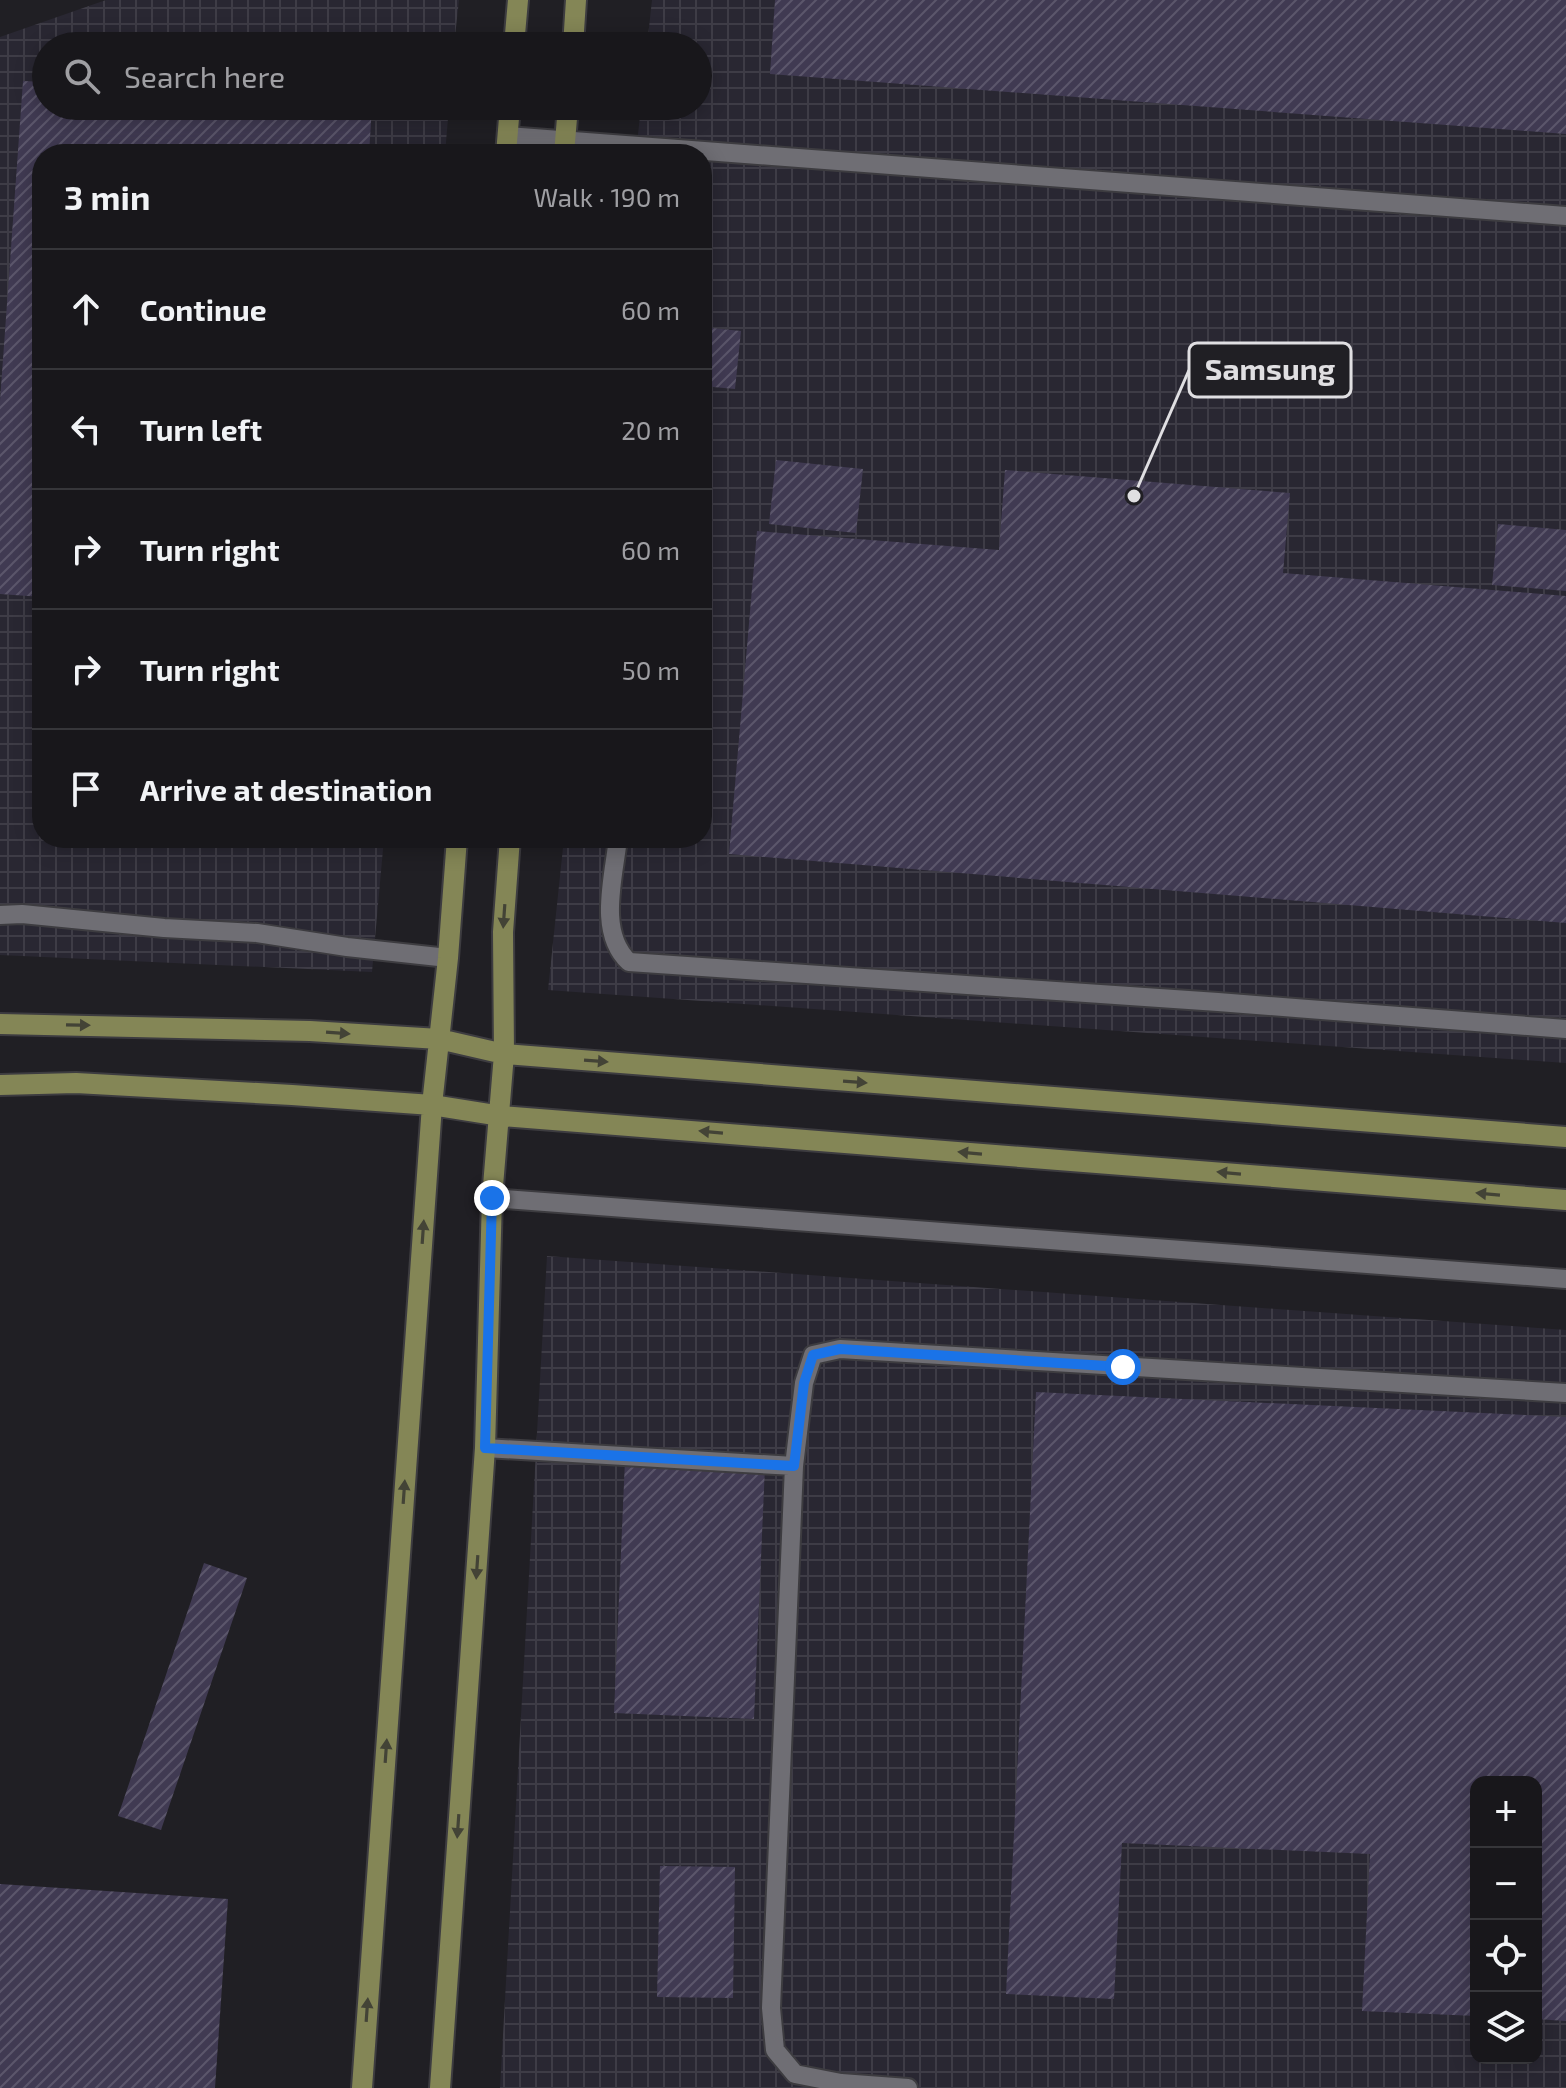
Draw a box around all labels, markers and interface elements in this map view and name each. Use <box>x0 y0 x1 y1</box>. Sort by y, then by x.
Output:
search box <box>32 32 712 120</box>
icon: search <box>60 54 104 98</box>
text: Search here <box>124 58 285 94</box>
text: 3 min <box>64 176 150 217</box>
text: Walk · 190 m <box>533 181 680 212</box>
icon: ahead <box>64 287 108 331</box>
text: Continue <box>140 291 267 327</box>
text: 60 m <box>621 294 680 325</box>
callout: Samsung <box>1189 343 1351 397</box>
text: Samsung <box>1205 350 1336 386</box>
icon: left <box>64 407 108 451</box>
text: Turn left <box>140 411 262 447</box>
text: 20 m <box>621 414 680 445</box>
icon: right <box>64 527 108 571</box>
text: Turn right <box>140 531 280 567</box>
text: 60 m <box>621 534 680 565</box>
icon: right <box>64 647 108 691</box>
text: Turn right <box>140 651 280 687</box>
text: 50 m <box>622 654 680 685</box>
icon: arrive <box>64 767 108 811</box>
text: Arrive at destination <box>140 771 432 807</box>
one-way arrow <box>497 904 510 929</box>
one-way arrow <box>66 1019 91 1032</box>
one-way arrow <box>326 1027 351 1040</box>
one-way arrow <box>584 1055 609 1068</box>
one-way arrow <box>843 1076 868 1089</box>
one-way arrow <box>698 1125 723 1138</box>
one-way arrow <box>957 1146 982 1159</box>
one-way arrow <box>1216 1166 1241 1179</box>
route end <box>474 1180 510 1216</box>
one-way arrow <box>1475 1187 1500 1200</box>
one-way arrow <box>417 1219 430 1244</box>
route start <box>1105 1349 1141 1385</box>
one-way arrow <box>398 1479 411 1504</box>
one-way arrow <box>470 1555 483 1580</box>
one-way arrow <box>380 1738 393 1763</box>
map controls <box>1470 1776 1542 2064</box>
button: + <box>1470 1776 1542 1848</box>
one-way arrow <box>451 1814 464 1839</box>
button: − <box>1470 1848 1542 1920</box>
button: locate <box>1470 1920 1542 1992</box>
button: layers <box>1470 1992 1542 2064</box>
one-way arrow <box>361 1997 374 2022</box>

